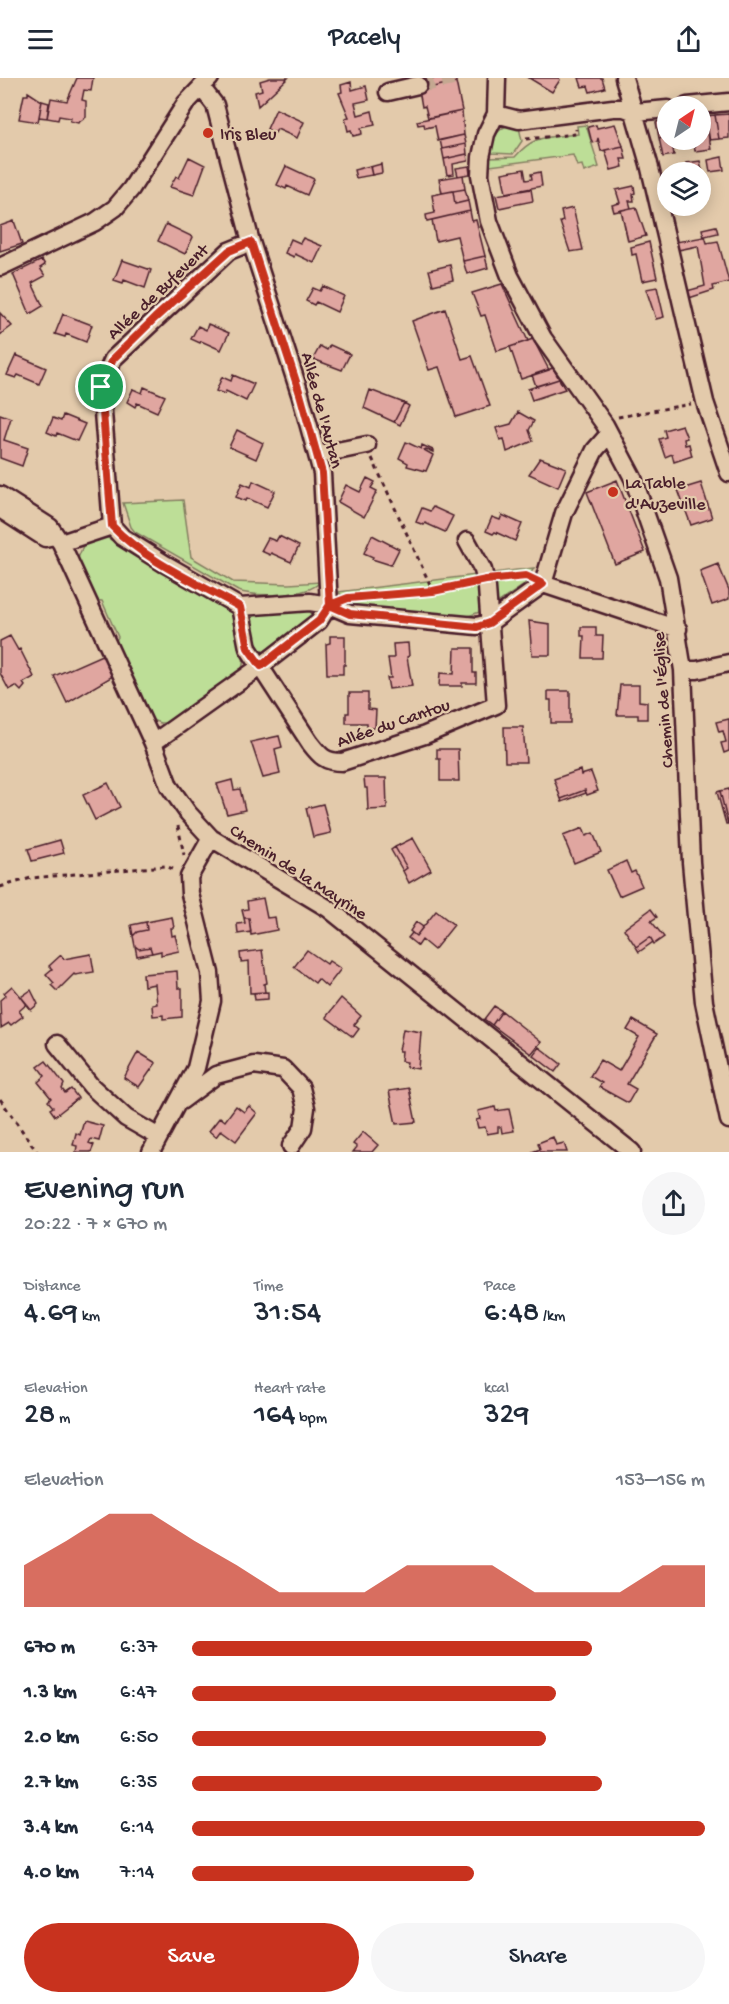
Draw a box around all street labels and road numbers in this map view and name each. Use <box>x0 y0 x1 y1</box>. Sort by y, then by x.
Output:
street label: Allée de Bufevent <box>104 239 215 345</box>
street label: Allée de l'Autan <box>295 350 346 471</box>
street label: Chemin de l'Église <box>649 631 680 768</box>
street label: Allée du Cantou <box>335 695 454 754</box>
street label: Chemin de la Mayrine <box>225 821 371 926</box>

